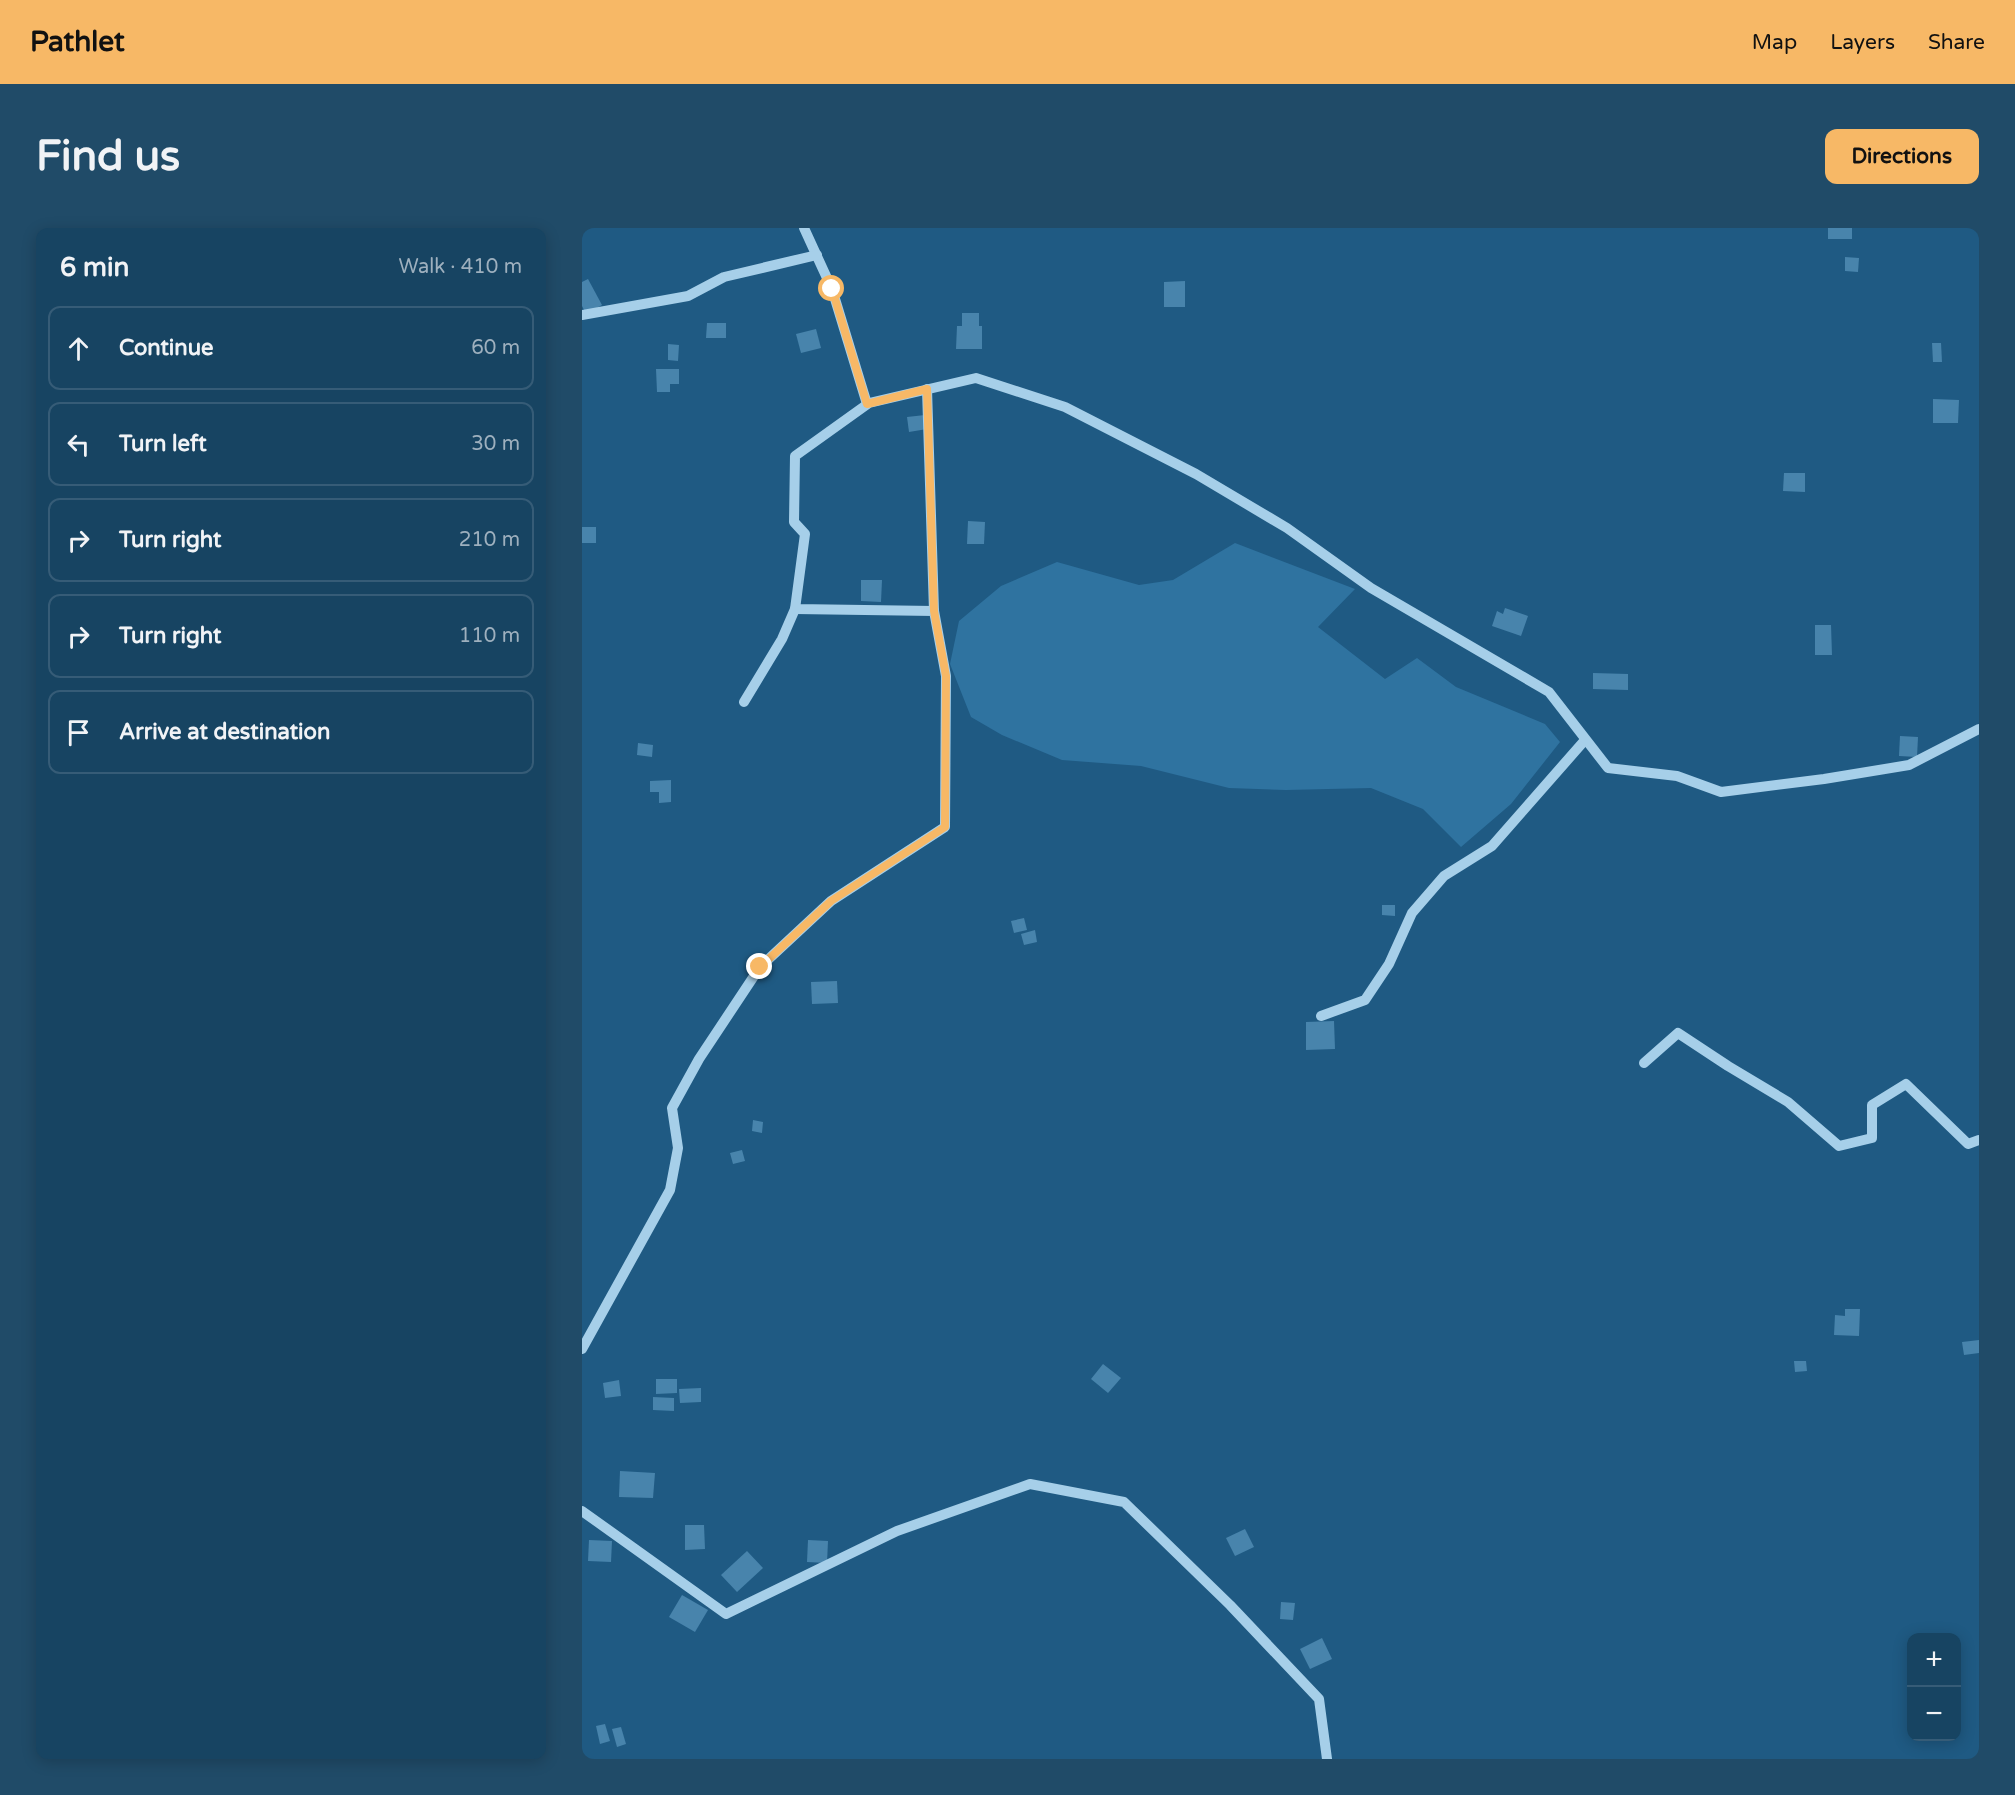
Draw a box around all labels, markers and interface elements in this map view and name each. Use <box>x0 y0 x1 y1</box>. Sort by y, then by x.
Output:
text: Pathlet <box>30 25 125 59</box>
text: Map <box>1752 30 1797 55</box>
text: Layers <box>1830 30 1895 55</box>
text: Share <box>1928 30 1985 55</box>
button: Directions <box>1825 129 1979 184</box>
text: Find us <box>36 131 180 182</box>
text: 6 min <box>60 252 129 283</box>
text: Walk · 410 m <box>399 255 522 279</box>
route start <box>818 275 844 301</box>
icon: ahead <box>62 332 95 365</box>
text: Continue <box>119 335 214 361</box>
text: 60 m <box>471 336 520 360</box>
icon: left <box>62 428 95 461</box>
text: Turn left <box>119 431 207 457</box>
text: 30 m <box>471 432 520 456</box>
icon: right <box>62 524 95 557</box>
text: Turn right <box>119 527 221 553</box>
text: 210 m <box>459 528 520 552</box>
icon: right <box>62 620 95 653</box>
text: Turn right <box>119 623 221 649</box>
text: 110 m <box>459 624 520 648</box>
icon: arrive <box>62 716 95 749</box>
text: Arrive at destination <box>119 719 330 745</box>
route end <box>746 953 772 979</box>
map controls <box>1907 1633 1961 1741</box>
button: + <box>1907 1633 1961 1687</box>
button: − <box>1907 1687 1961 1741</box>

